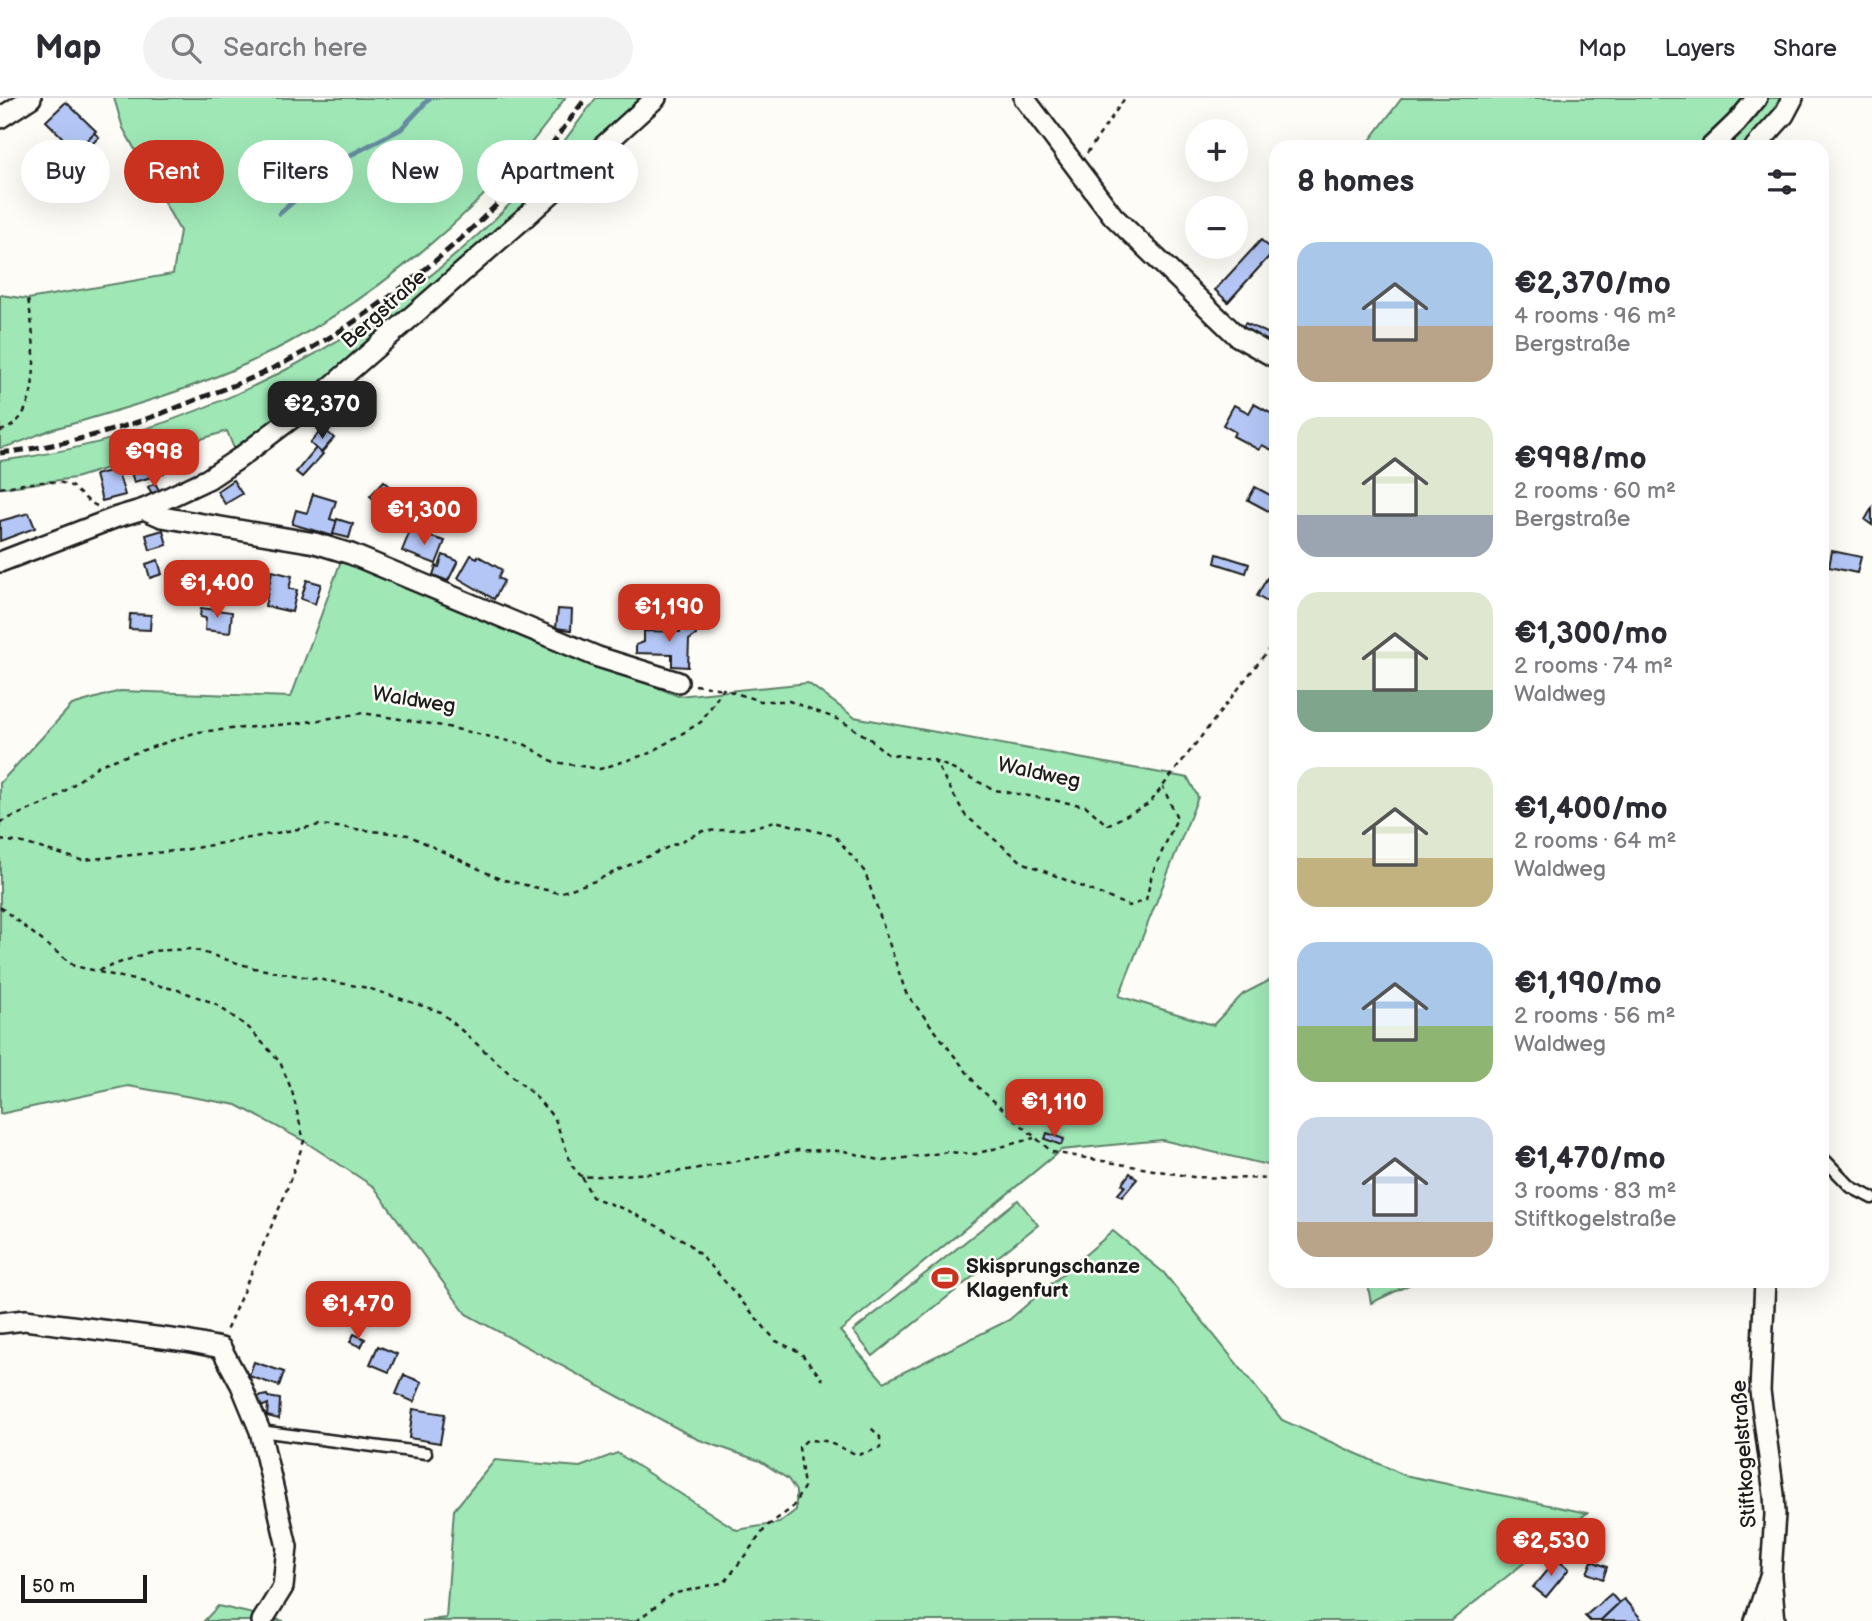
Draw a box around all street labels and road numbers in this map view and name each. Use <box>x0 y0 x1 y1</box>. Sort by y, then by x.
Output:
street label: Bergstraße <box>336 264 432 354</box>
street label: Waldweg <box>371 681 457 719</box>
street label: Waldweg <box>995 752 1083 794</box>
street label: Stiftkogelstraße <box>1726 1379 1762 1529</box>

